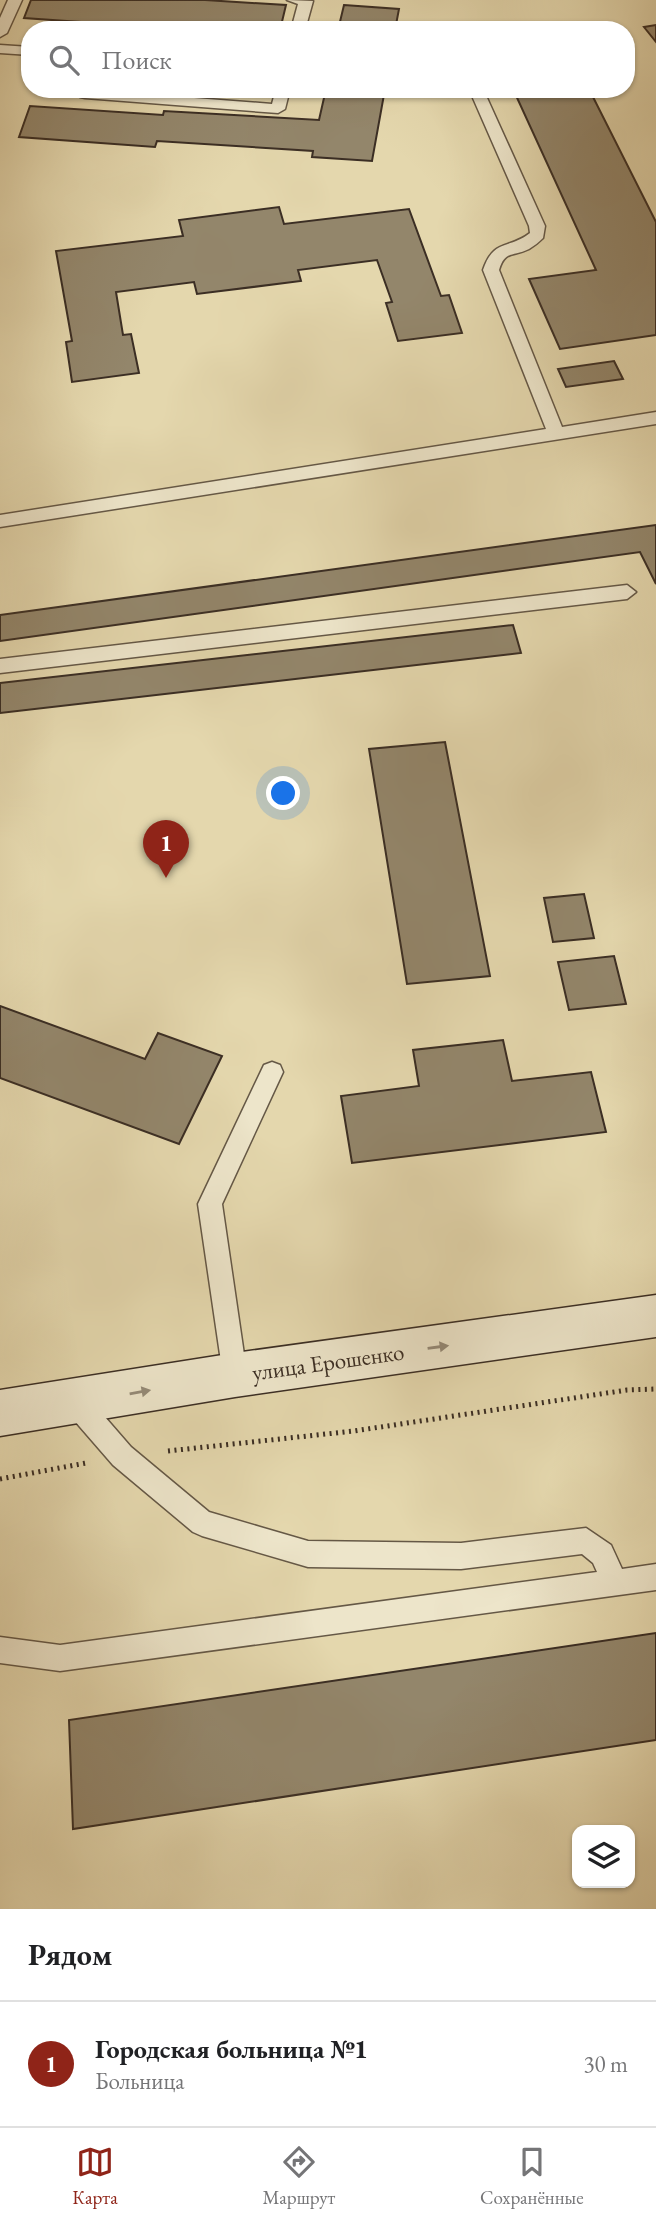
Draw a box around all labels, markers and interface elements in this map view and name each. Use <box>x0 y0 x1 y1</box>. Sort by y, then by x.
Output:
search box <box>21 21 635 98</box>
icon: search <box>45 41 83 79</box>
text: Поиск <box>101 43 172 77</box>
your location <box>266 776 300 810</box>
pin: 1 <box>143 820 189 878</box>
street label: улица Ерошенко <box>250 1336 406 1388</box>
one-way arrow <box>427 1341 449 1352</box>
one-way arrow <box>129 1386 151 1397</box>
map controls <box>572 1825 635 1888</box>
button: layers <box>572 1825 635 1888</box>
text: Рядом <box>28 1935 112 1974</box>
text: Городская больница №1 <box>95 2032 368 2066</box>
text: 1 <box>45 2049 57 2079</box>
text: 30 m <box>583 2049 628 2079</box>
text: Больница <box>95 2066 184 2096</box>
tab: Карта <box>72 2143 118 2210</box>
tab: Маршрут <box>262 2143 335 2210</box>
tab: Сохранённые <box>480 2143 584 2210</box>

